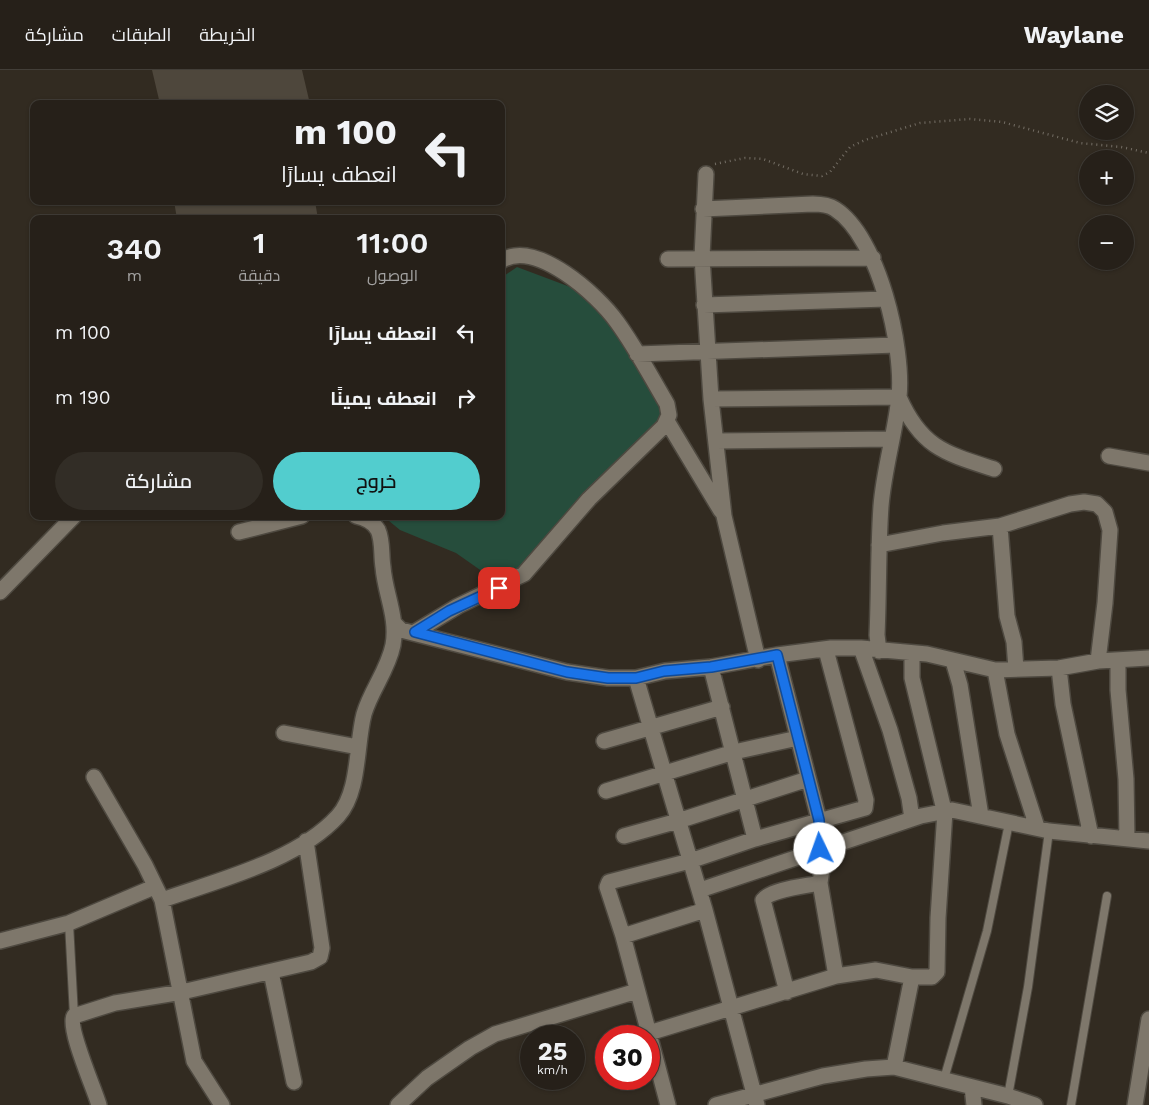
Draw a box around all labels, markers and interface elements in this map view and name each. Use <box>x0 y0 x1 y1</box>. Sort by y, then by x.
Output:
text: Waylane <box>1024 21 1124 49</box>
text: مشاركة <box>25 24 84 45</box>
text: الطبقات <box>112 24 171 45</box>
text: الخريطة <box>199 24 256 45</box>
map controls <box>1079 85 1134 270</box>
button: layers <box>1079 85 1134 140</box>
text: 100 m <box>294 111 397 153</box>
icon: left <box>415 120 480 185</box>
button: + <box>1079 150 1134 205</box>
text: انعطف يسارًا <box>281 162 397 187</box>
button: − <box>1079 215 1134 270</box>
text: 1 <box>253 225 266 260</box>
text: 11:00 <box>357 225 429 260</box>
text: 340 <box>106 231 162 266</box>
text: m <box>127 266 142 285</box>
text: دقيقة <box>239 266 280 285</box>
text: الوصول <box>367 266 418 285</box>
icon: left <box>452 319 480 347</box>
text: 100 m <box>55 321 111 344</box>
text: انعطف يسارًا <box>328 322 437 345</box>
icon: right <box>452 384 480 412</box>
text: 190 m <box>55 386 111 409</box>
text: انعطف يمينًا <box>330 387 437 410</box>
button: مشاركة <box>55 452 263 510</box>
button: خروج <box>273 452 480 510</box>
pin <box>478 567 520 609</box>
icon: arrive <box>485 574 513 602</box>
position arrow <box>793 822 845 874</box>
speed limit sign: 30 <box>595 1025 660 1090</box>
text: 25 <box>538 1037 567 1066</box>
text: km/h <box>537 1063 568 1077</box>

